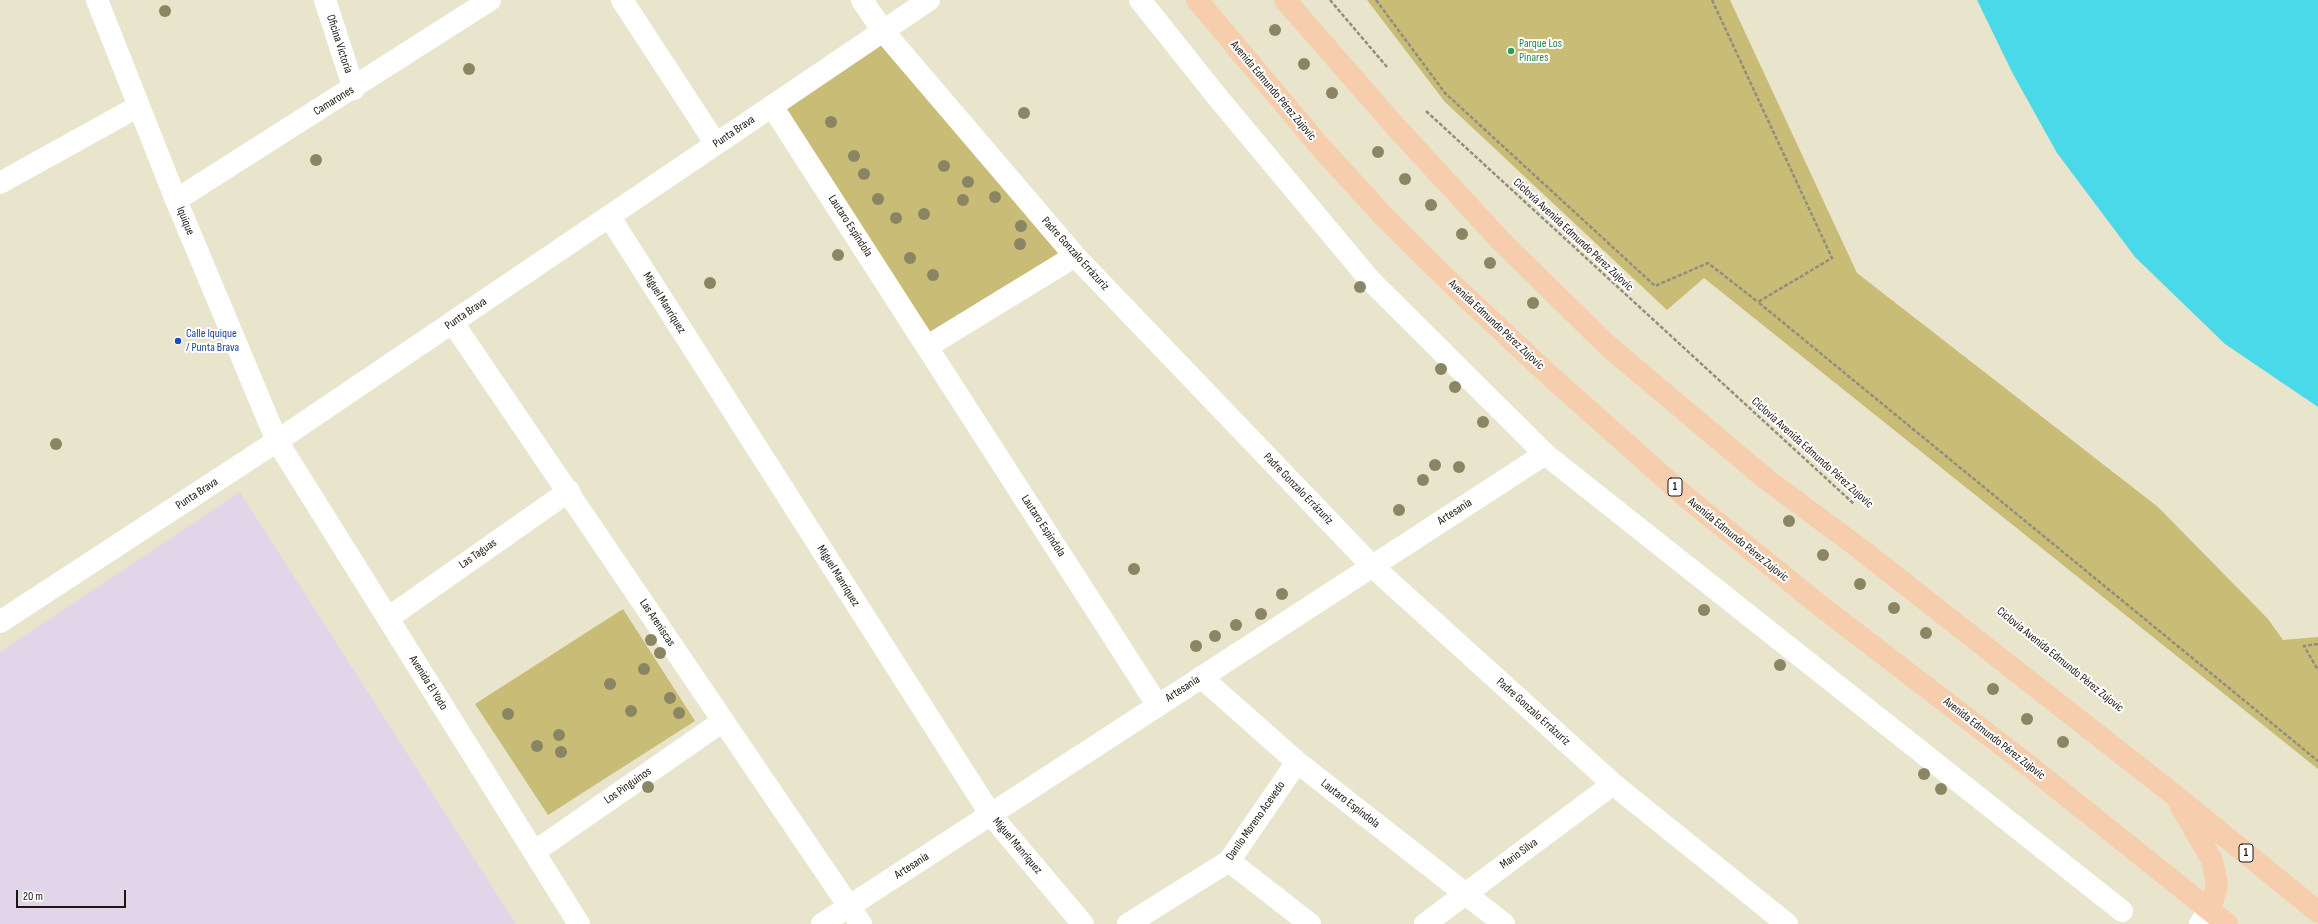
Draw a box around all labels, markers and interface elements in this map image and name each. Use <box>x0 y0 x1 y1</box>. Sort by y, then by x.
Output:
street label: Oficina Victoria <box>323 13 355 75</box>
place label: Parque Los Pinares <box>1519 37 1562 65</box>
street label: Avenida Edmundo Pérez Zujovic <box>1227 38 1319 144</box>
marker: Parque Los Pinares <box>1506 46 1516 56</box>
street label: Camarones <box>311 83 357 119</box>
street label: Punta Brava <box>710 113 758 151</box>
street label: Ciclovía Avenida Edmundo Pérez Zujovic <box>1510 176 1636 294</box>
street label: Lautaro Espíndola <box>825 192 875 260</box>
street label: Iquique <box>173 205 197 237</box>
street label: Padre Gonzalo Errázuriz <box>1038 214 1112 294</box>
street label: Miguel Manríquez <box>639 270 689 336</box>
street label: Avenida Edmundo Pérez Zujovic <box>1445 277 1547 373</box>
street label: Punta Brava <box>442 295 490 333</box>
place label: Calle Iquique / Punta Brava <box>186 327 239 355</box>
marker: Calle Iquique / Punta Brava <box>173 336 183 346</box>
street label: Ciclovía Avenida Edmundo Pérez Zujovic <box>1748 394 1876 512</box>
street label: Padre Gonzalo Errázuriz <box>1260 450 1336 528</box>
street label: Punta Brava <box>173 475 221 513</box>
road number: 1 <box>1668 478 1682 496</box>
street label: Lautaro Espíndola <box>1018 492 1068 560</box>
street label: Avenida Edmundo Pérez Zujovic <box>1685 495 1791 585</box>
street label: Artesanía <box>1435 496 1475 528</box>
street label: Las Taguas <box>456 536 500 572</box>
street label: Miguel Manríquez <box>813 543 863 609</box>
street label: Las Areniscas <box>636 597 678 649</box>
street label: Ciclovía Avenida Edmundo Pérez Zujovic <box>1994 604 2126 716</box>
street label: Avenida El Yodo <box>406 653 450 713</box>
street label: Artesanía <box>1163 673 1203 705</box>
street label: Padre Gonzalo Errázuriz <box>1493 675 1573 749</box>
street label: Avenida Edmundo Pérez Zujovic <box>1940 695 2048 783</box>
street label: Los Pinguinos <box>602 765 654 807</box>
street label: Lautaro Espíndola <box>1318 777 1382 831</box>
street label: Danilo Moreno Acevedo <box>1223 779 1289 863</box>
street label: Miguel Manríquez <box>989 815 1045 877</box>
street label: Mario Silva <box>1497 836 1541 872</box>
road number: 1 <box>2239 844 2253 862</box>
street label: Artesanía <box>892 850 932 882</box>
scale bar <box>18 882 128 908</box>
text: 20 m <box>23 889 43 904</box>

